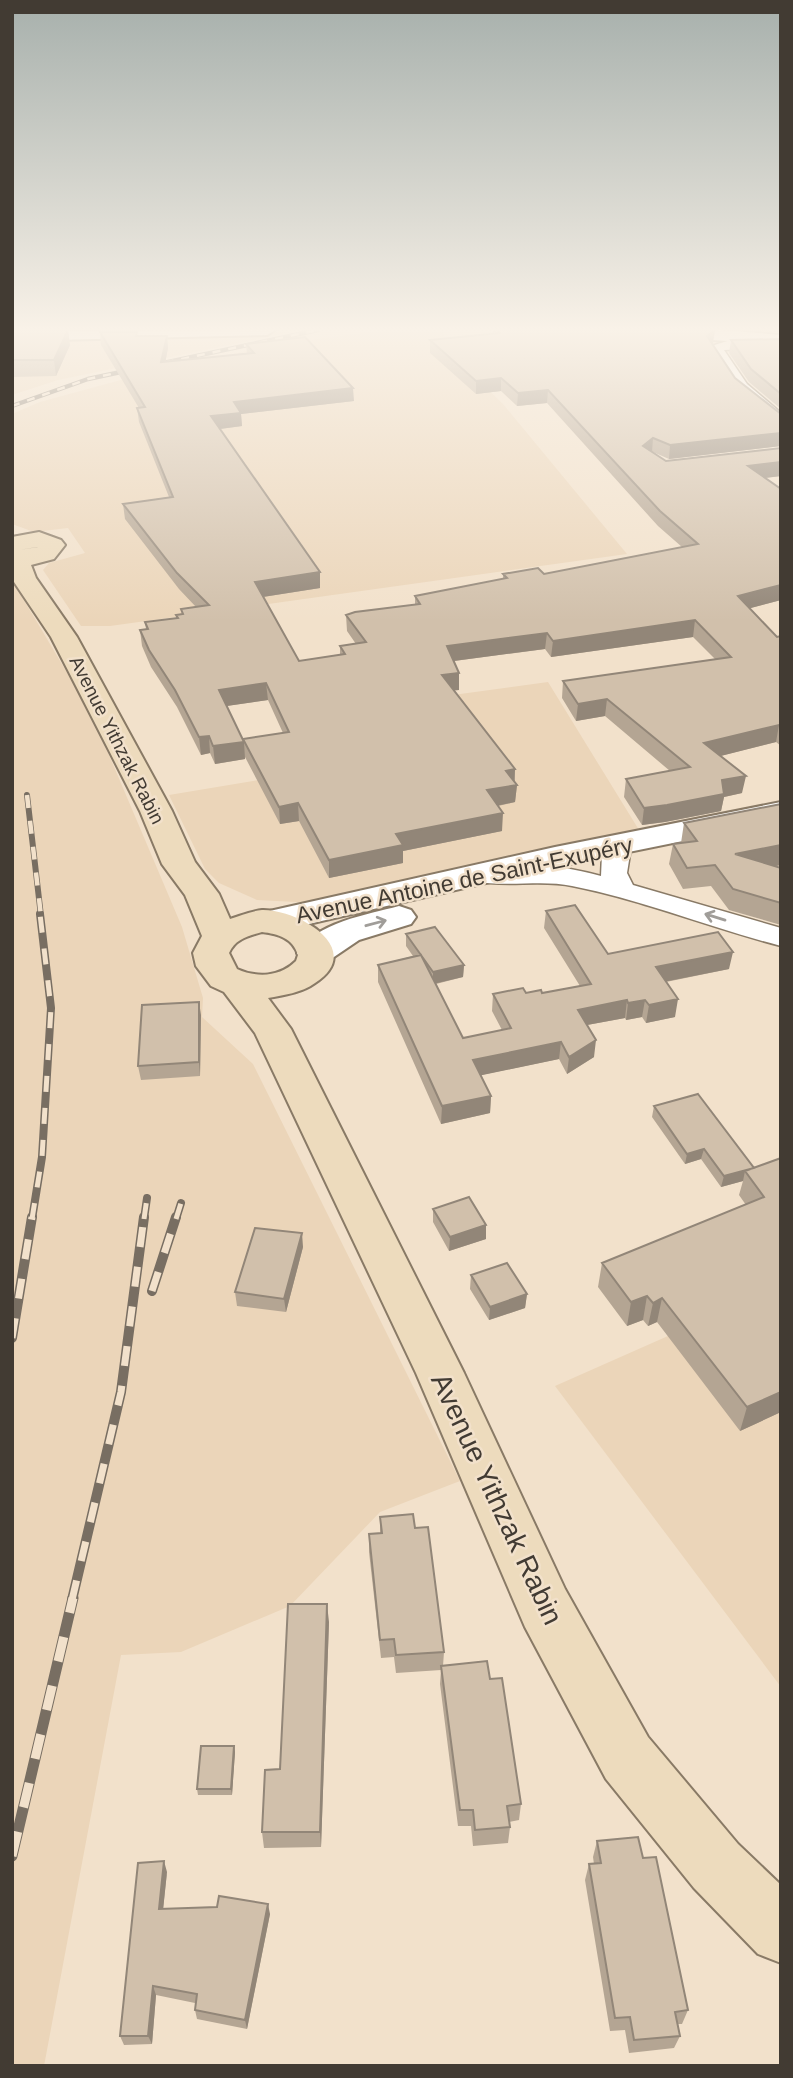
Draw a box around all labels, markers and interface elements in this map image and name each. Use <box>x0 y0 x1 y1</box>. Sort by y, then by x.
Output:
street label: Avenue Yithzak Rabin <box>66 653 168 827</box>
street label: Avenue Antoine de Saint-Exupéry <box>293 831 635 928</box>
one-way arrow <box>705 910 727 923</box>
one-way arrow <box>364 916 387 929</box>
street label: Avenue Yithzak Rabin <box>425 1369 569 1629</box>

